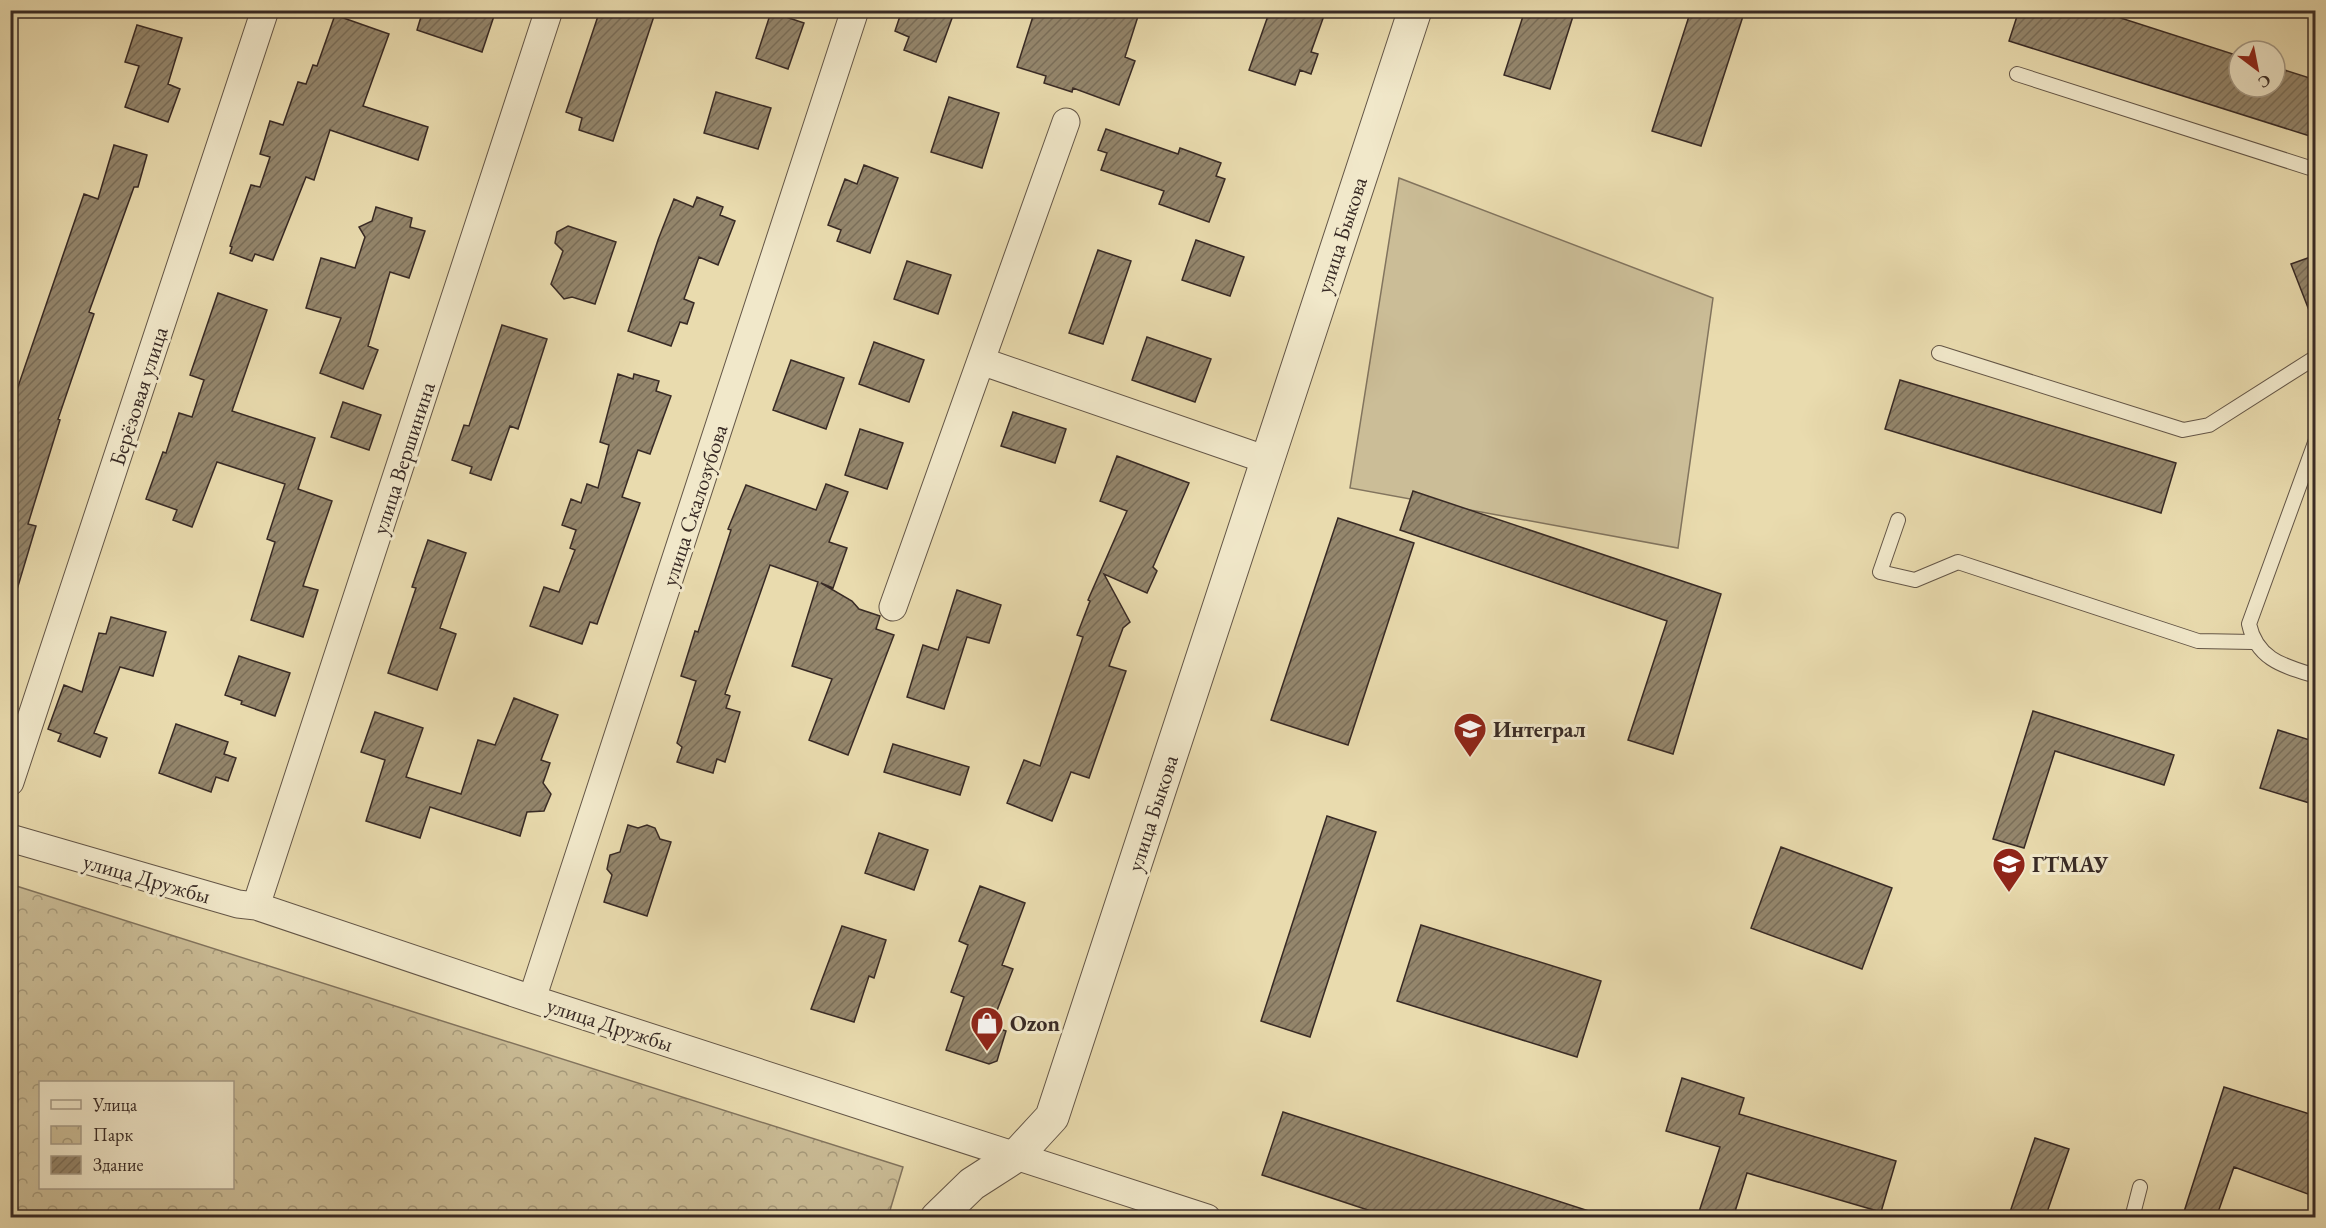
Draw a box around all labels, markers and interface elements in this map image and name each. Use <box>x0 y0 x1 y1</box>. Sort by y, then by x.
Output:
north arrow <box>2227 39 2287 99</box>
text: С <box>2254 69 2275 93</box>
street label: улица Быкова <box>1309 173 1374 297</box>
street label: Берёзовая улица <box>102 323 175 469</box>
street label: улица Вершинина <box>365 378 442 538</box>
street label: улица Скалозубова <box>655 420 734 590</box>
school or university icon: Интеграл <box>1452 711 1488 758</box>
place label: Интеграл <box>1493 715 1586 744</box>
street label: улица Быкова <box>1120 751 1185 875</box>
street label: улица Дружбы <box>80 846 214 910</box>
school or university icon: ГТМАУ <box>1991 846 2027 893</box>
place label: ГТМАУ <box>2032 850 2109 879</box>
street label: улица Дружбы <box>543 990 677 1059</box>
shop icon: Ozon <box>969 1005 1005 1052</box>
place label: Ozon <box>1010 1009 1060 1038</box>
legend <box>39 1081 234 1189</box>
text: Улица <box>92 1093 138 1116</box>
text: Парк <box>93 1123 133 1146</box>
text: Здание <box>93 1153 143 1176</box>

